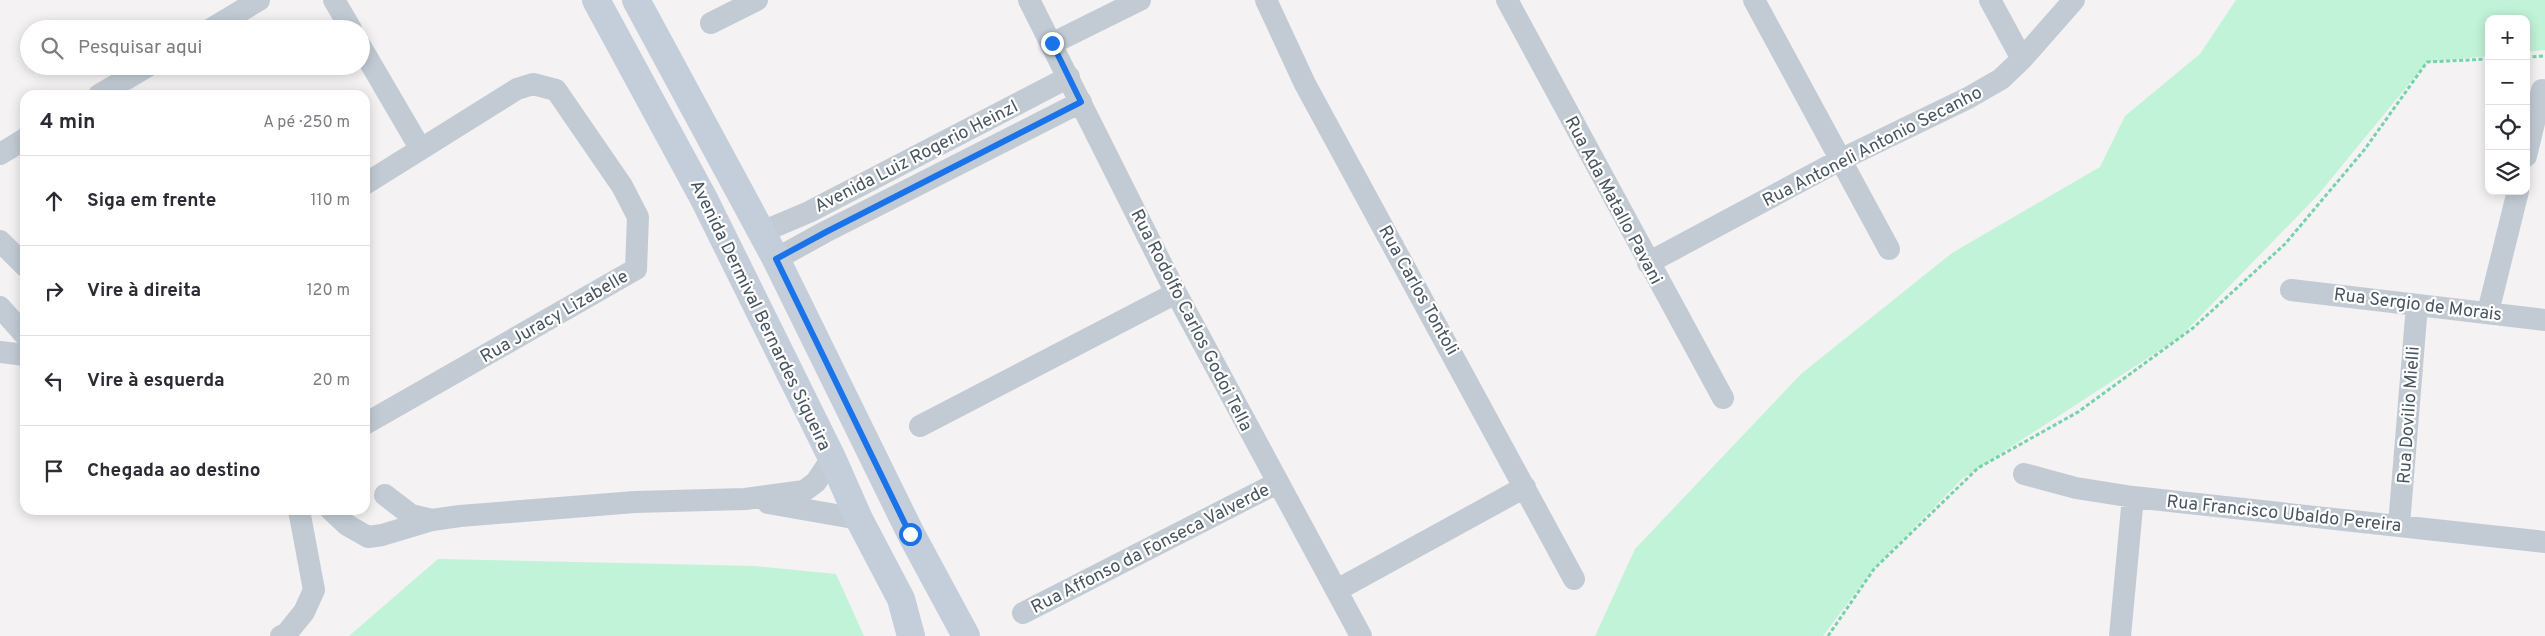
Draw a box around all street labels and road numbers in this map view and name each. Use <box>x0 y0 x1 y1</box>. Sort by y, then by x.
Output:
street label: Rua Antoneli Antonio Secanho <box>1759 82 1986 213</box>
street label: Avenida Luiz Rogerio Heinzl <box>811 96 1022 219</box>
street label: Rua Ada Matallo Pavani <box>1559 113 1667 289</box>
street label: Avenida Dermival Bernardes Siqueira <box>684 177 835 455</box>
street label: Rua Rodolfo Carlos Godoi Tella <box>1125 206 1257 436</box>
street label: Rua Carlos Tontoli <box>1372 222 1463 360</box>
street label: Rua Juracy Lizabelle <box>477 265 633 369</box>
street label: Rua Sergio de Morais <box>2332 284 2503 327</box>
street label: Rua Dovilio Mielli <box>2393 346 2426 485</box>
street label: Rua Affonso da Fonseca Valverde <box>1028 479 1274 620</box>
street label: Rua Francisco Ubaldo Pereira <box>2165 491 2402 538</box>

